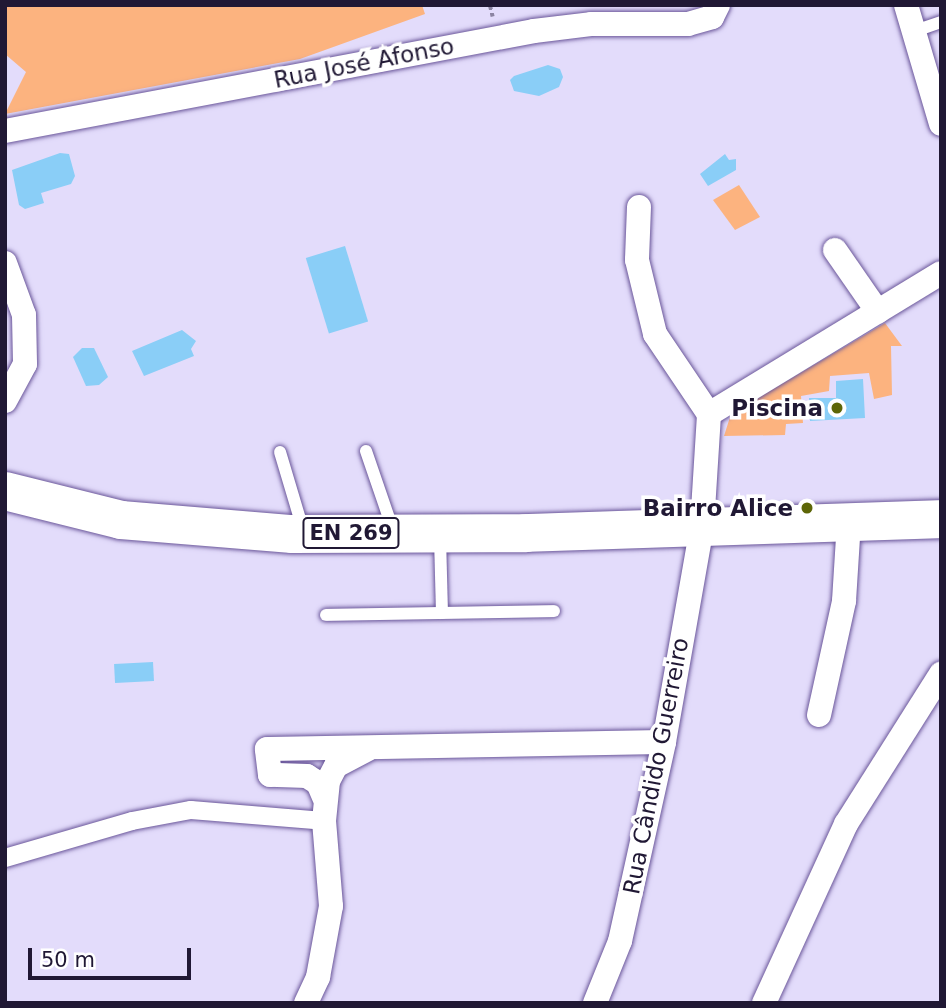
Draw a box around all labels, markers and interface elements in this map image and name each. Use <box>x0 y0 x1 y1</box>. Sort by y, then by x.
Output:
street label: Rua José Afonso <box>272 32 456 94</box>
place label: Piscina <box>731 394 823 422</box>
marker: Piscina <box>829 400 845 416</box>
place label: Bairro Alice <box>643 494 793 522</box>
marker: Bairro Alice <box>799 500 815 516</box>
road number: EN 269 <box>302 516 400 550</box>
street label: Rua Cândido Guerreiro <box>618 635 694 897</box>
scale bar <box>32 934 194 978</box>
text: 50 m <box>41 948 95 972</box>

